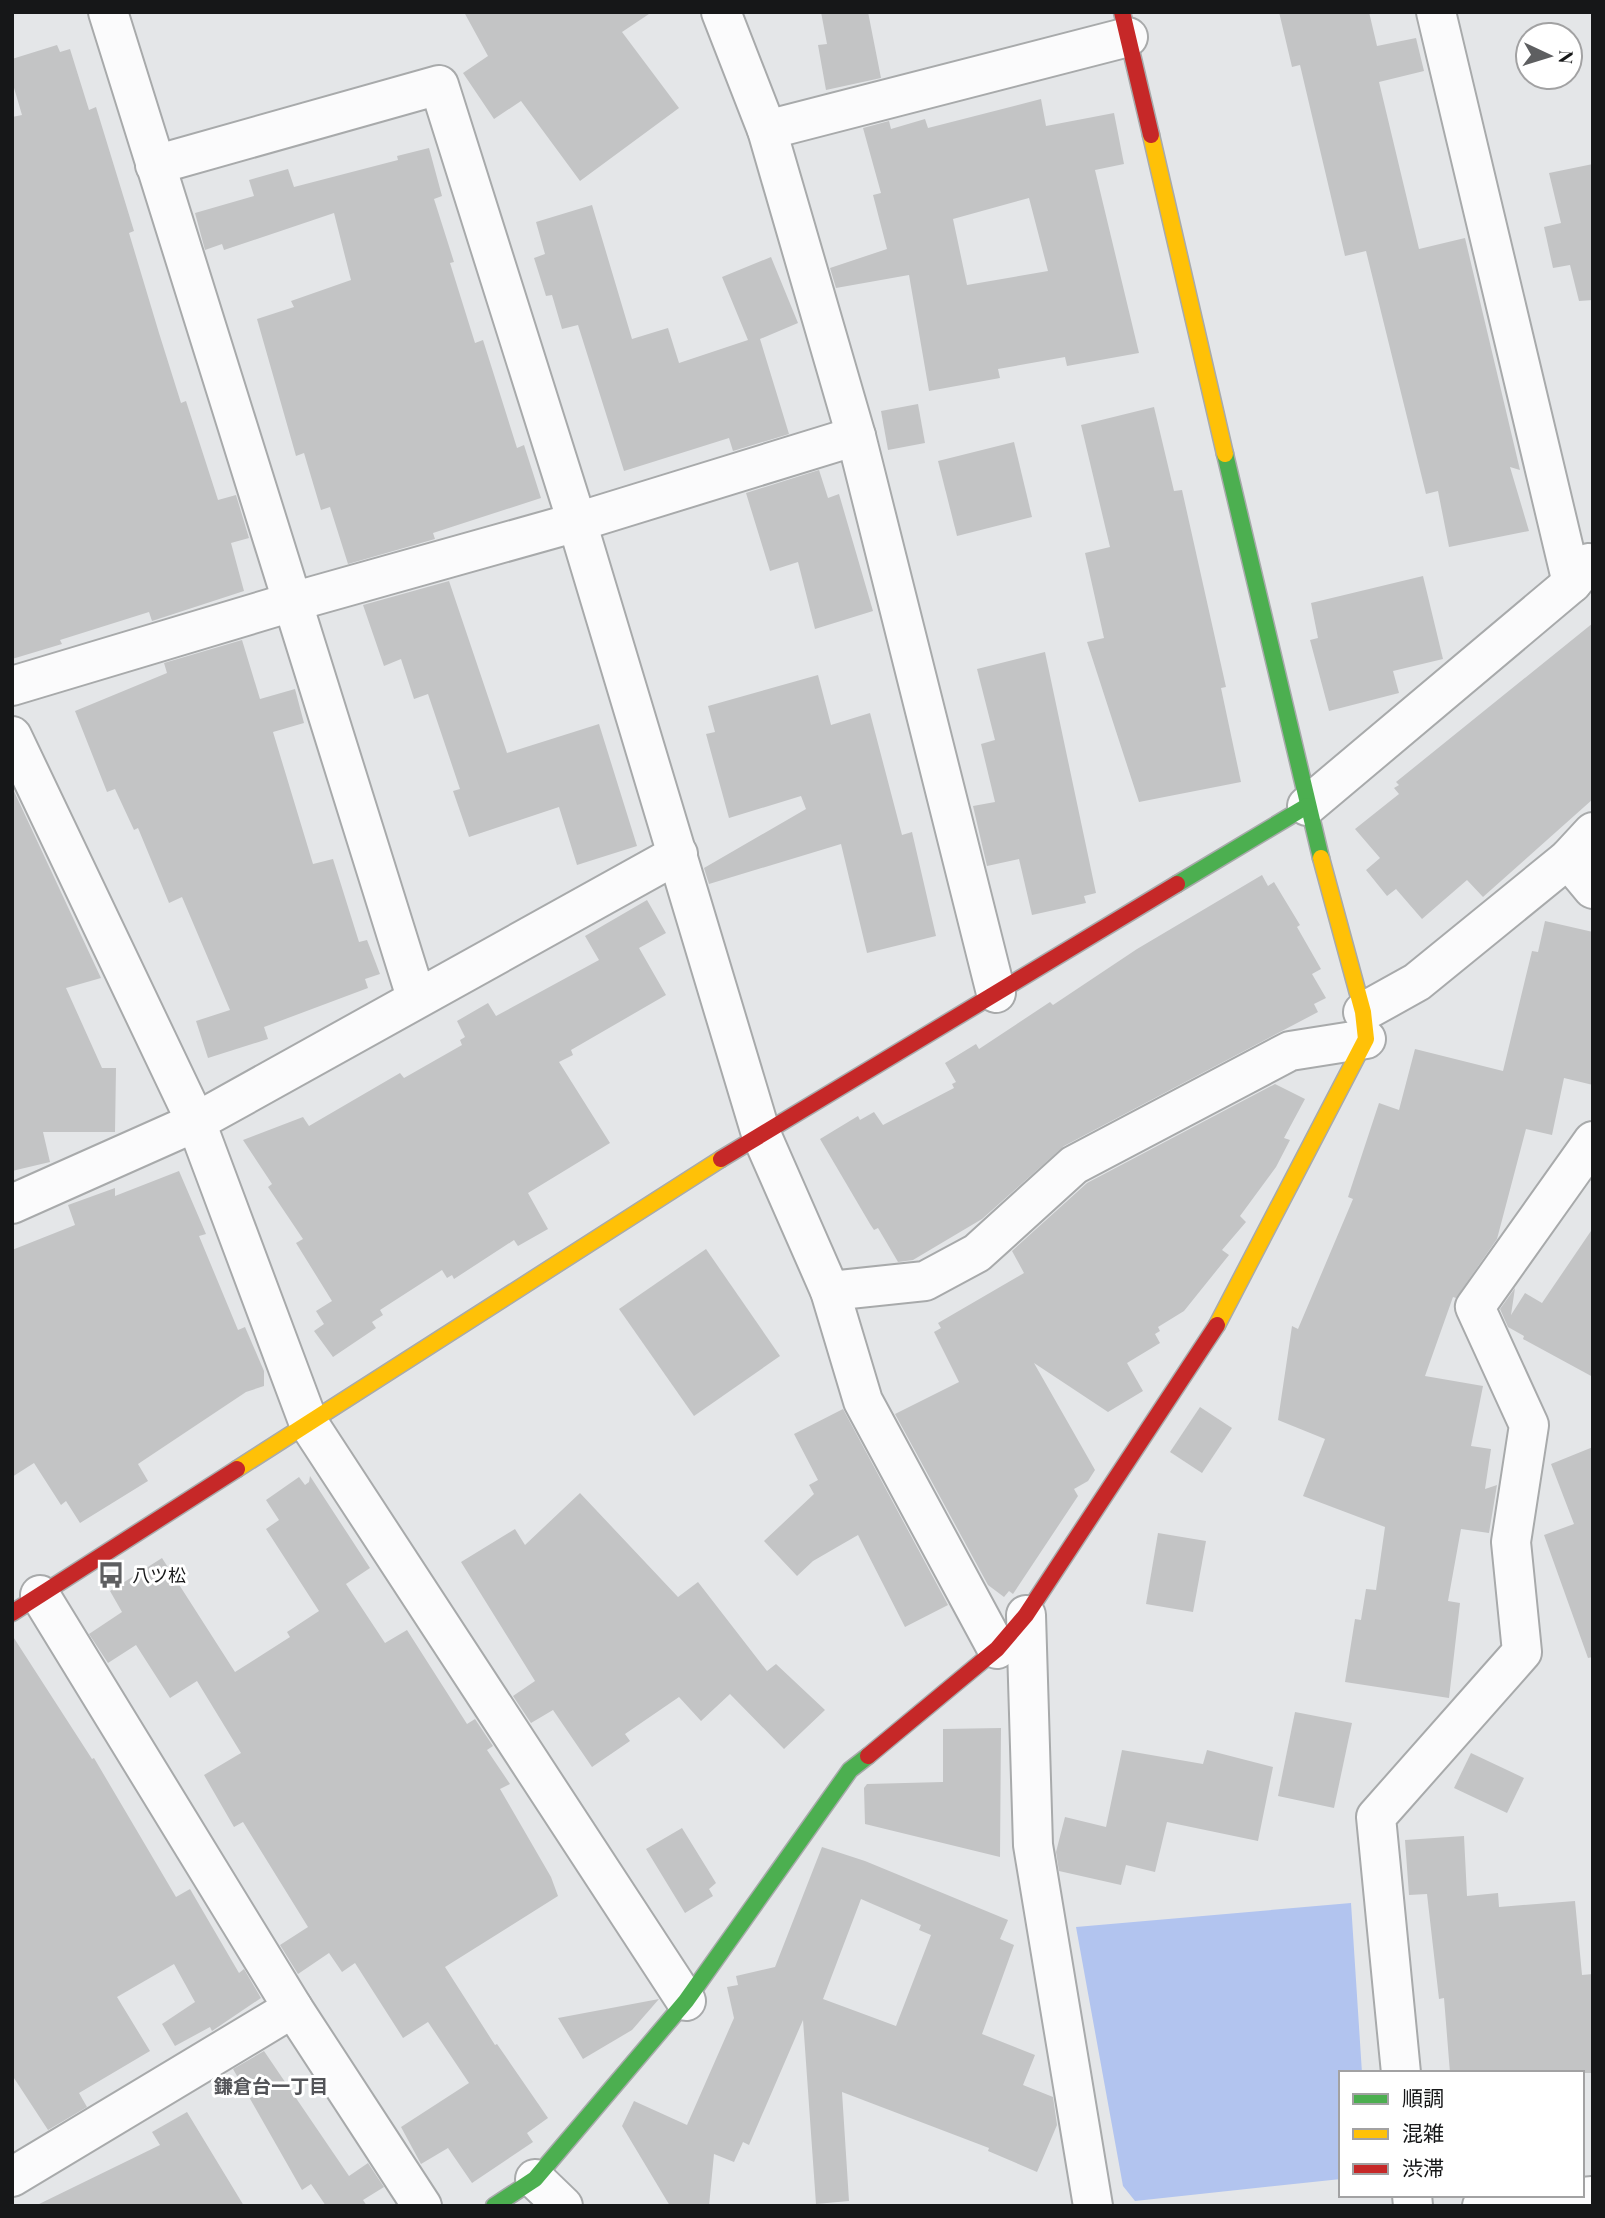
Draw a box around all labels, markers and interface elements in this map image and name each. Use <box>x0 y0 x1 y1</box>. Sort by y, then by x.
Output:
north arrow <box>1514 21 1584 91</box>
text: N <box>1553 50 1580 65</box>
bus stop icon: 八ツ松 <box>96 1560 126 1590</box>
place label: 八ツ松 <box>132 1563 186 1587</box>
legend <box>1339 2071 1584 2197</box>
district label: 鎌倉台一丁目 <box>213 2072 328 2098</box>
text: 順調 <box>1402 2083 1444 2111</box>
text: 混雑 <box>1402 2118 1444 2146</box>
text: 渋滞 <box>1402 2153 1444 2181</box>

